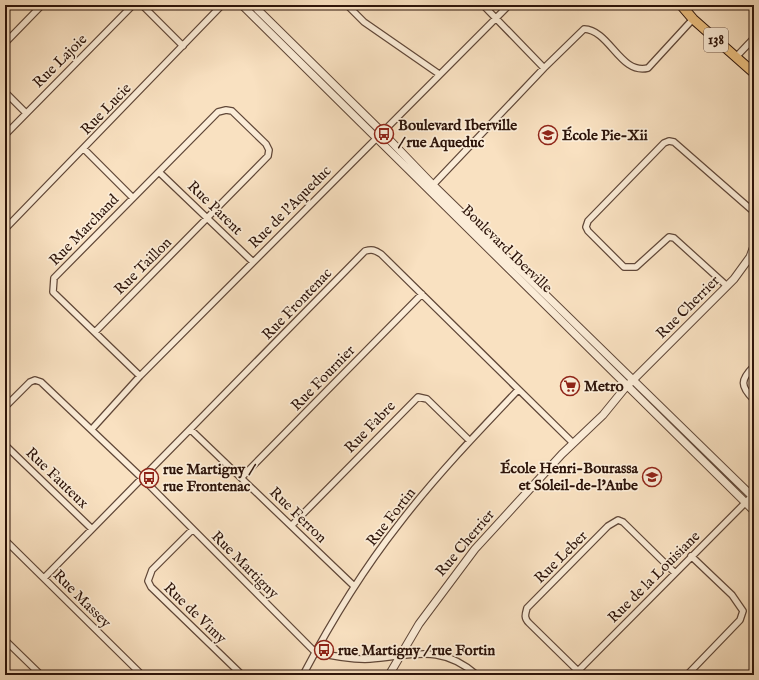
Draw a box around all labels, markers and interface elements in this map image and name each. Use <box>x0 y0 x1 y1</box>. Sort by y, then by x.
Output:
road number: 138 <box>704 28 728 52</box>
street label: Rue Lajoie <box>29 30 91 92</box>
street label: Rue Lucie <box>77 79 135 139</box>
place label: Boulevard Iberville / rue Aqueduc <box>397 116 517 152</box>
bus stop icon: Boulevard Iberville / rue Aqueduc <box>373 123 395 145</box>
school or university icon: École Pie-Xii <box>537 124 559 146</box>
place label: École Pie-Xii <box>562 126 648 145</box>
street label: Rue de l'Aqueduc <box>245 162 335 252</box>
street label: Rue Parent <box>183 177 247 239</box>
street label: Rue Marchand <box>45 189 124 270</box>
street label: Boulevard Iberville <box>458 201 557 297</box>
street label: Rue Taillon <box>110 233 176 299</box>
street label: Rue Frontenac <box>258 264 336 344</box>
street label: Rue Cherrier <box>652 271 724 343</box>
street label: Rue Fournier <box>287 341 359 415</box>
supermarket icon: Metro <box>559 375 581 397</box>
place label: Metro <box>584 377 624 396</box>
street label: Rue Fabre <box>340 397 400 457</box>
street label: Rue Fauteux <box>22 443 93 513</box>
place label: École Henri-Bourassa et Soleil-de-l'Aube <box>500 459 639 495</box>
place label: rue Martigny / rue Frontenac <box>163 460 256 496</box>
school or university icon: École Henri-Bourassa et Soleil-de-l'Aube <box>641 466 663 488</box>
bus stop icon: rue Martigny / rue Frontenac <box>138 467 160 489</box>
street label: Rue Ferron <box>265 483 331 547</box>
street label: Rue Fortin <box>362 484 420 550</box>
street label: Rue Cherrier <box>431 505 499 581</box>
street label: Rue Leber <box>530 526 592 588</box>
street label: Rue Martigny <box>207 527 283 603</box>
street label: Rue de la Louisiane <box>604 527 704 627</box>
street label: Rue Massey <box>49 566 116 633</box>
street label: Rue de Vimy <box>160 578 231 648</box>
bus stop icon: rue Martigny / rue Fortin <box>313 639 335 661</box>
place label: rue Martigny / rue Fortin <box>338 641 495 660</box>

